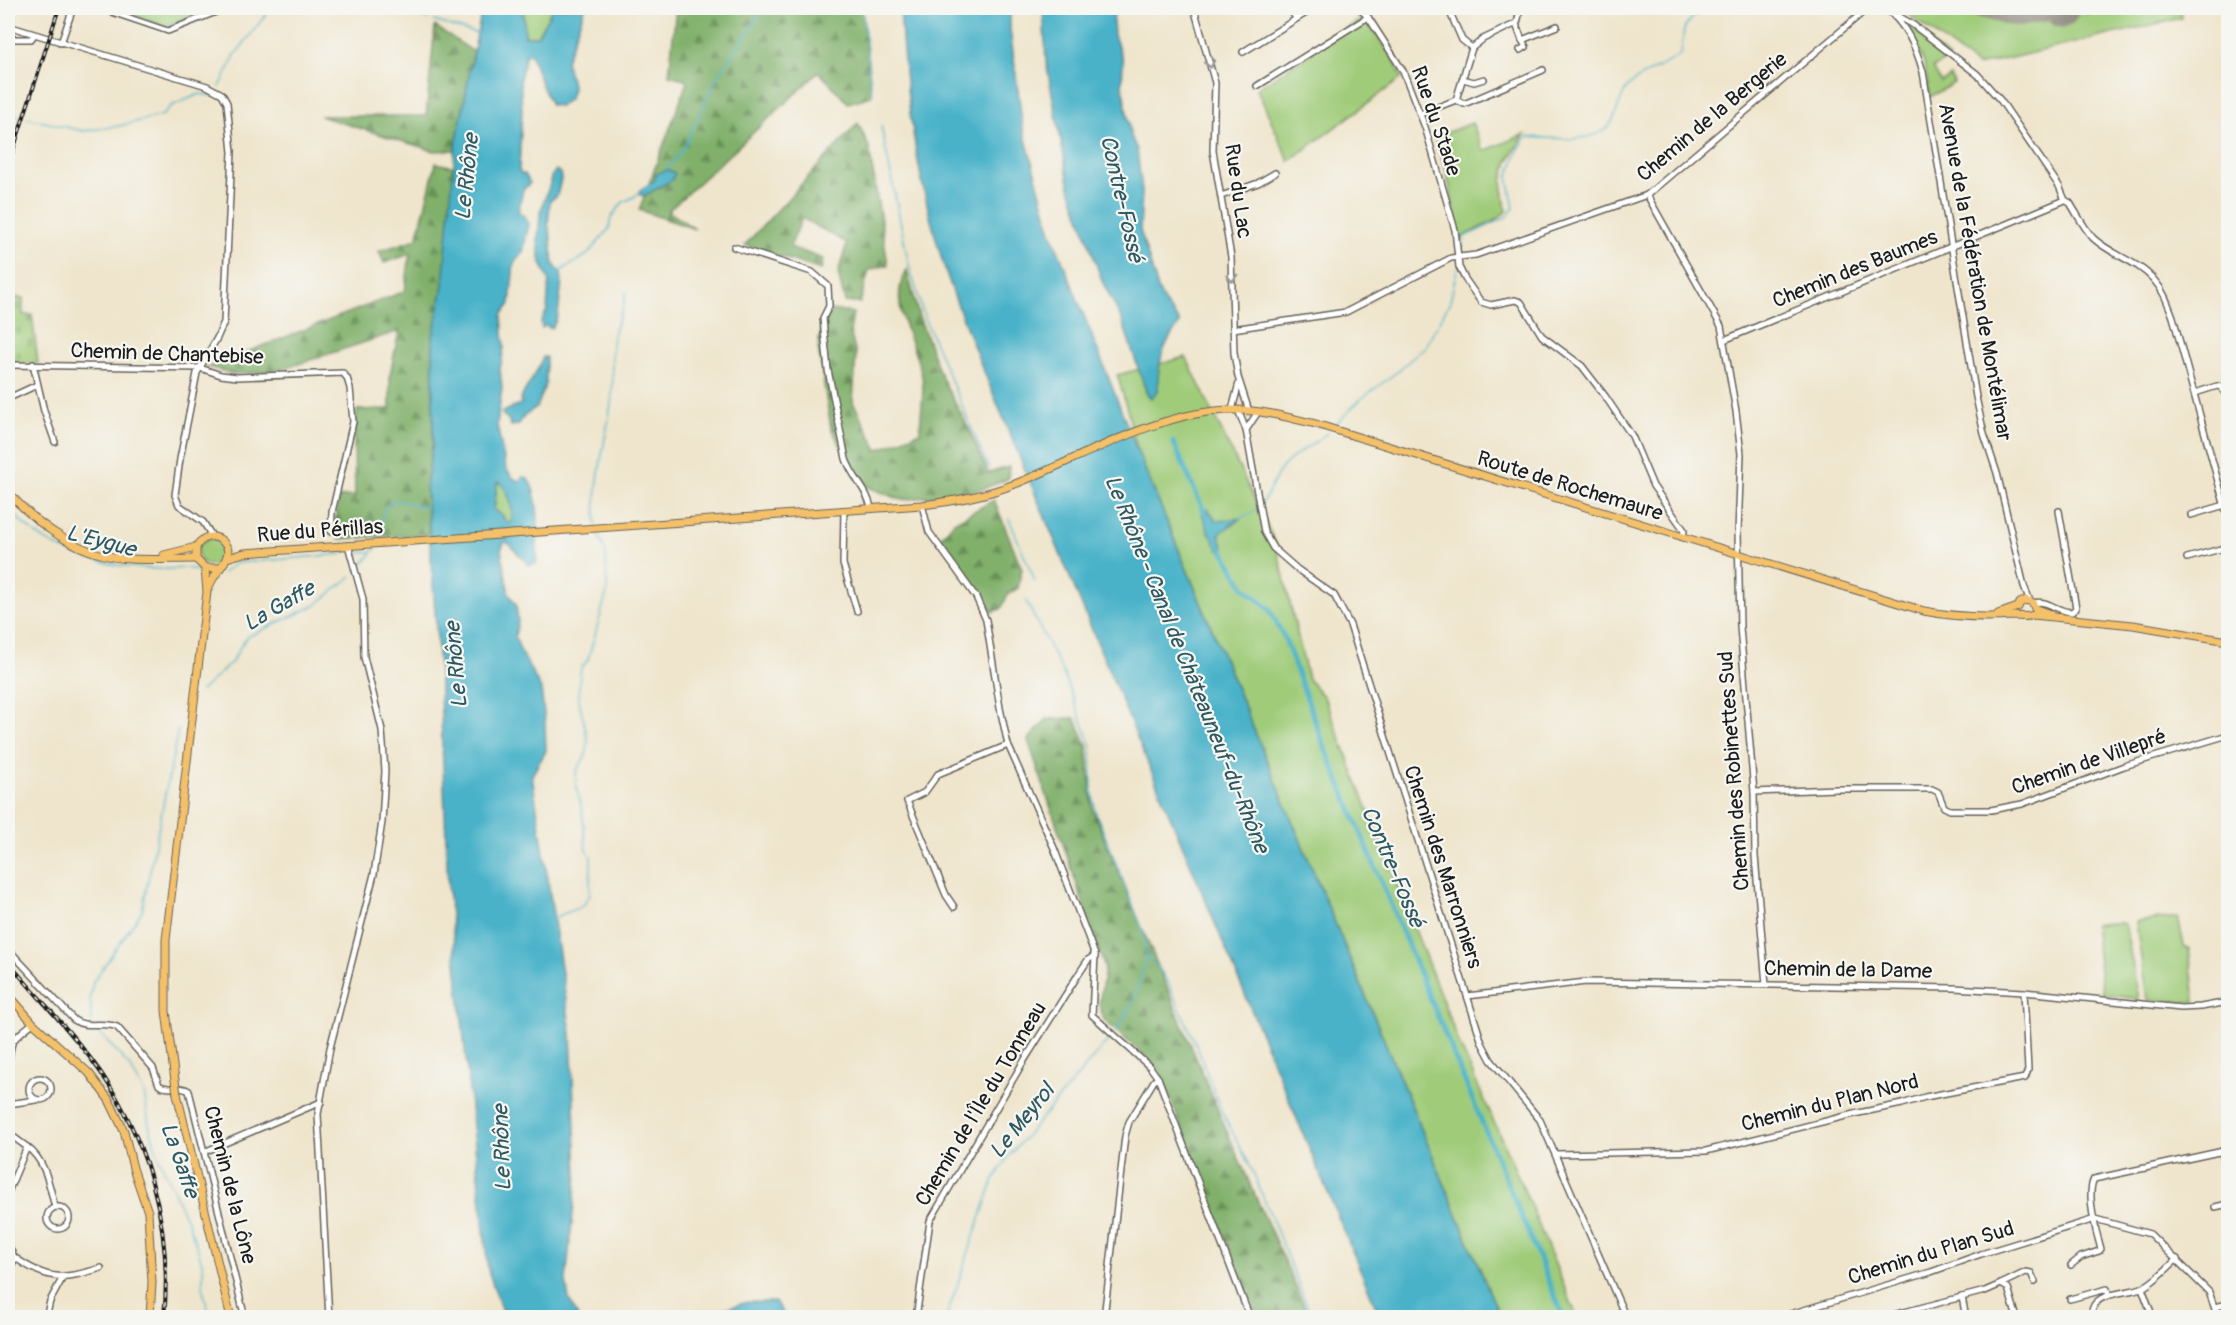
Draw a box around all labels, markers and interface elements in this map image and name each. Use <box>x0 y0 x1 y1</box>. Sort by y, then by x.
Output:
street label: Chemin de la Bergerie <box>1631 46 1793 188</box>
one-way arrow <box>1202 59 1215 69</box>
street label: Rue du Stade <box>1405 63 1468 180</box>
street label: Avenue de la Fédération de Montélimar <box>1932 101 2018 443</box>
water label: Le Rhône <box>449 130 486 221</box>
water label: Contre-Fossé <box>1094 133 1150 266</box>
street label: Rue du Lac <box>1218 142 1258 240</box>
street label: Chemin des Baumes <box>1768 223 1942 314</box>
one-way arrow <box>1225 273 1238 282</box>
street label: Chemin de Chantebise <box>70 337 265 371</box>
street label: Route de Rochemaure <box>1474 445 1667 527</box>
water label: Le Rhône - Canal de Châteauneuf-du-Rhône <box>1098 471 1277 859</box>
street label: Rue du Périllas <box>256 513 384 549</box>
water label: L'Eygue <box>63 518 141 564</box>
water label: La Gaffe <box>238 573 321 637</box>
water label: Le Rhône <box>438 619 474 709</box>
street label: Chemin des Robinettes Sud <box>1712 650 1756 892</box>
street label: Chemin de Villepré <box>2008 723 2170 801</box>
street label: Chemin des Marronniers <box>1397 762 1489 972</box>
water label: Contre-Fossé <box>1355 802 1432 933</box>
street label: Chemin de la Dame <box>1764 955 1933 985</box>
street label: Chemin de l'Île du Tonneau <box>909 997 1053 1211</box>
street label: Chemin du Plan Nord <box>1738 1068 1922 1138</box>
water label: Le Meyrol <box>983 1076 1062 1164</box>
water label: Le Rhône <box>486 1102 517 1192</box>
street label: Chemin de la Lône <box>197 1103 263 1267</box>
water label: La Gaffe <box>154 1119 207 1203</box>
street label: Chemin du Plan Sud <box>1845 1215 2017 1291</box>

